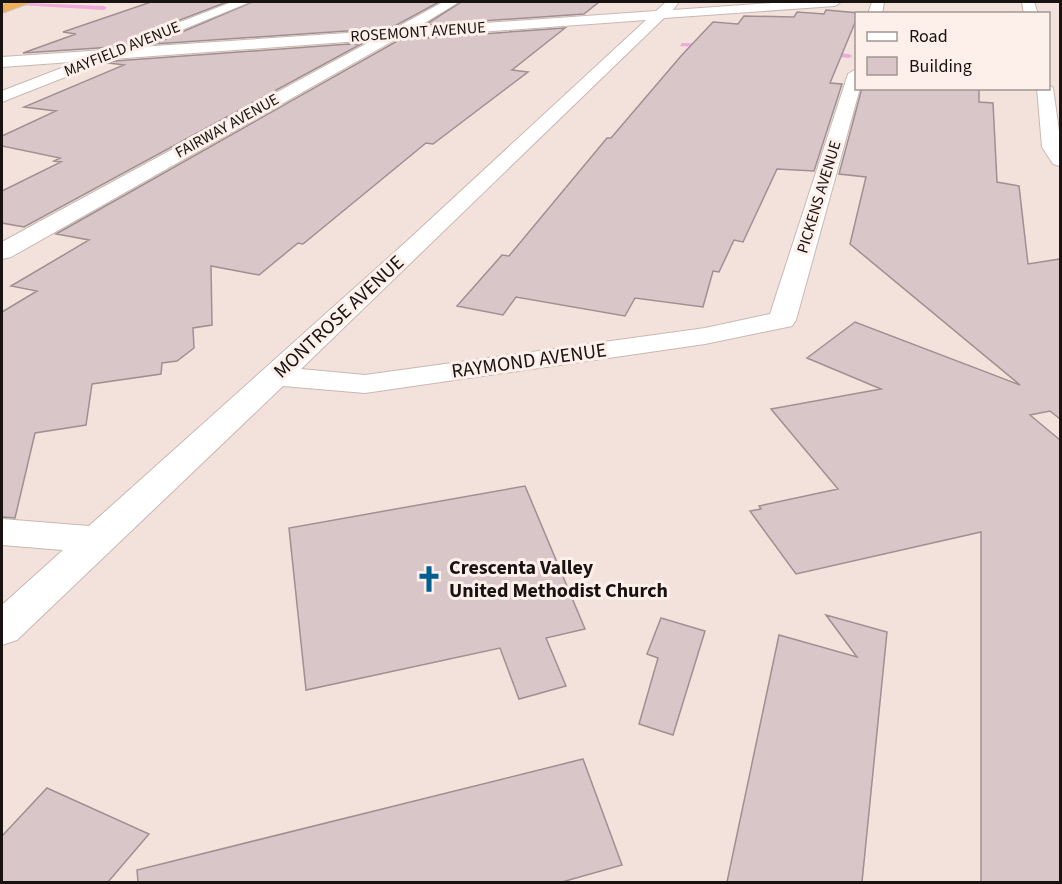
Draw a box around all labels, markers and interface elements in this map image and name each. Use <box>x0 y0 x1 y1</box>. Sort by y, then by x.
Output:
legend <box>855 12 1050 90</box>
street label: MAYFIELD AVENUE <box>61 16 183 82</box>
street label: ROSEMONT AVENUE <box>350 16 486 48</box>
text: Road <box>909 24 948 49</box>
text: Building <box>909 54 972 79</box>
street label: FAIRWAY AVENUE <box>171 88 283 164</box>
street label: PICKENS AVENUE <box>791 138 847 256</box>
street label: MONTROSE AVENUE <box>268 249 410 385</box>
street label: RAYMOND AVENUE <box>450 336 608 386</box>
place label: Crescenta Valley United Methodist Church <box>449 554 668 605</box>
church icon: Crescenta Valley United Methodist Church <box>414 564 444 594</box>

